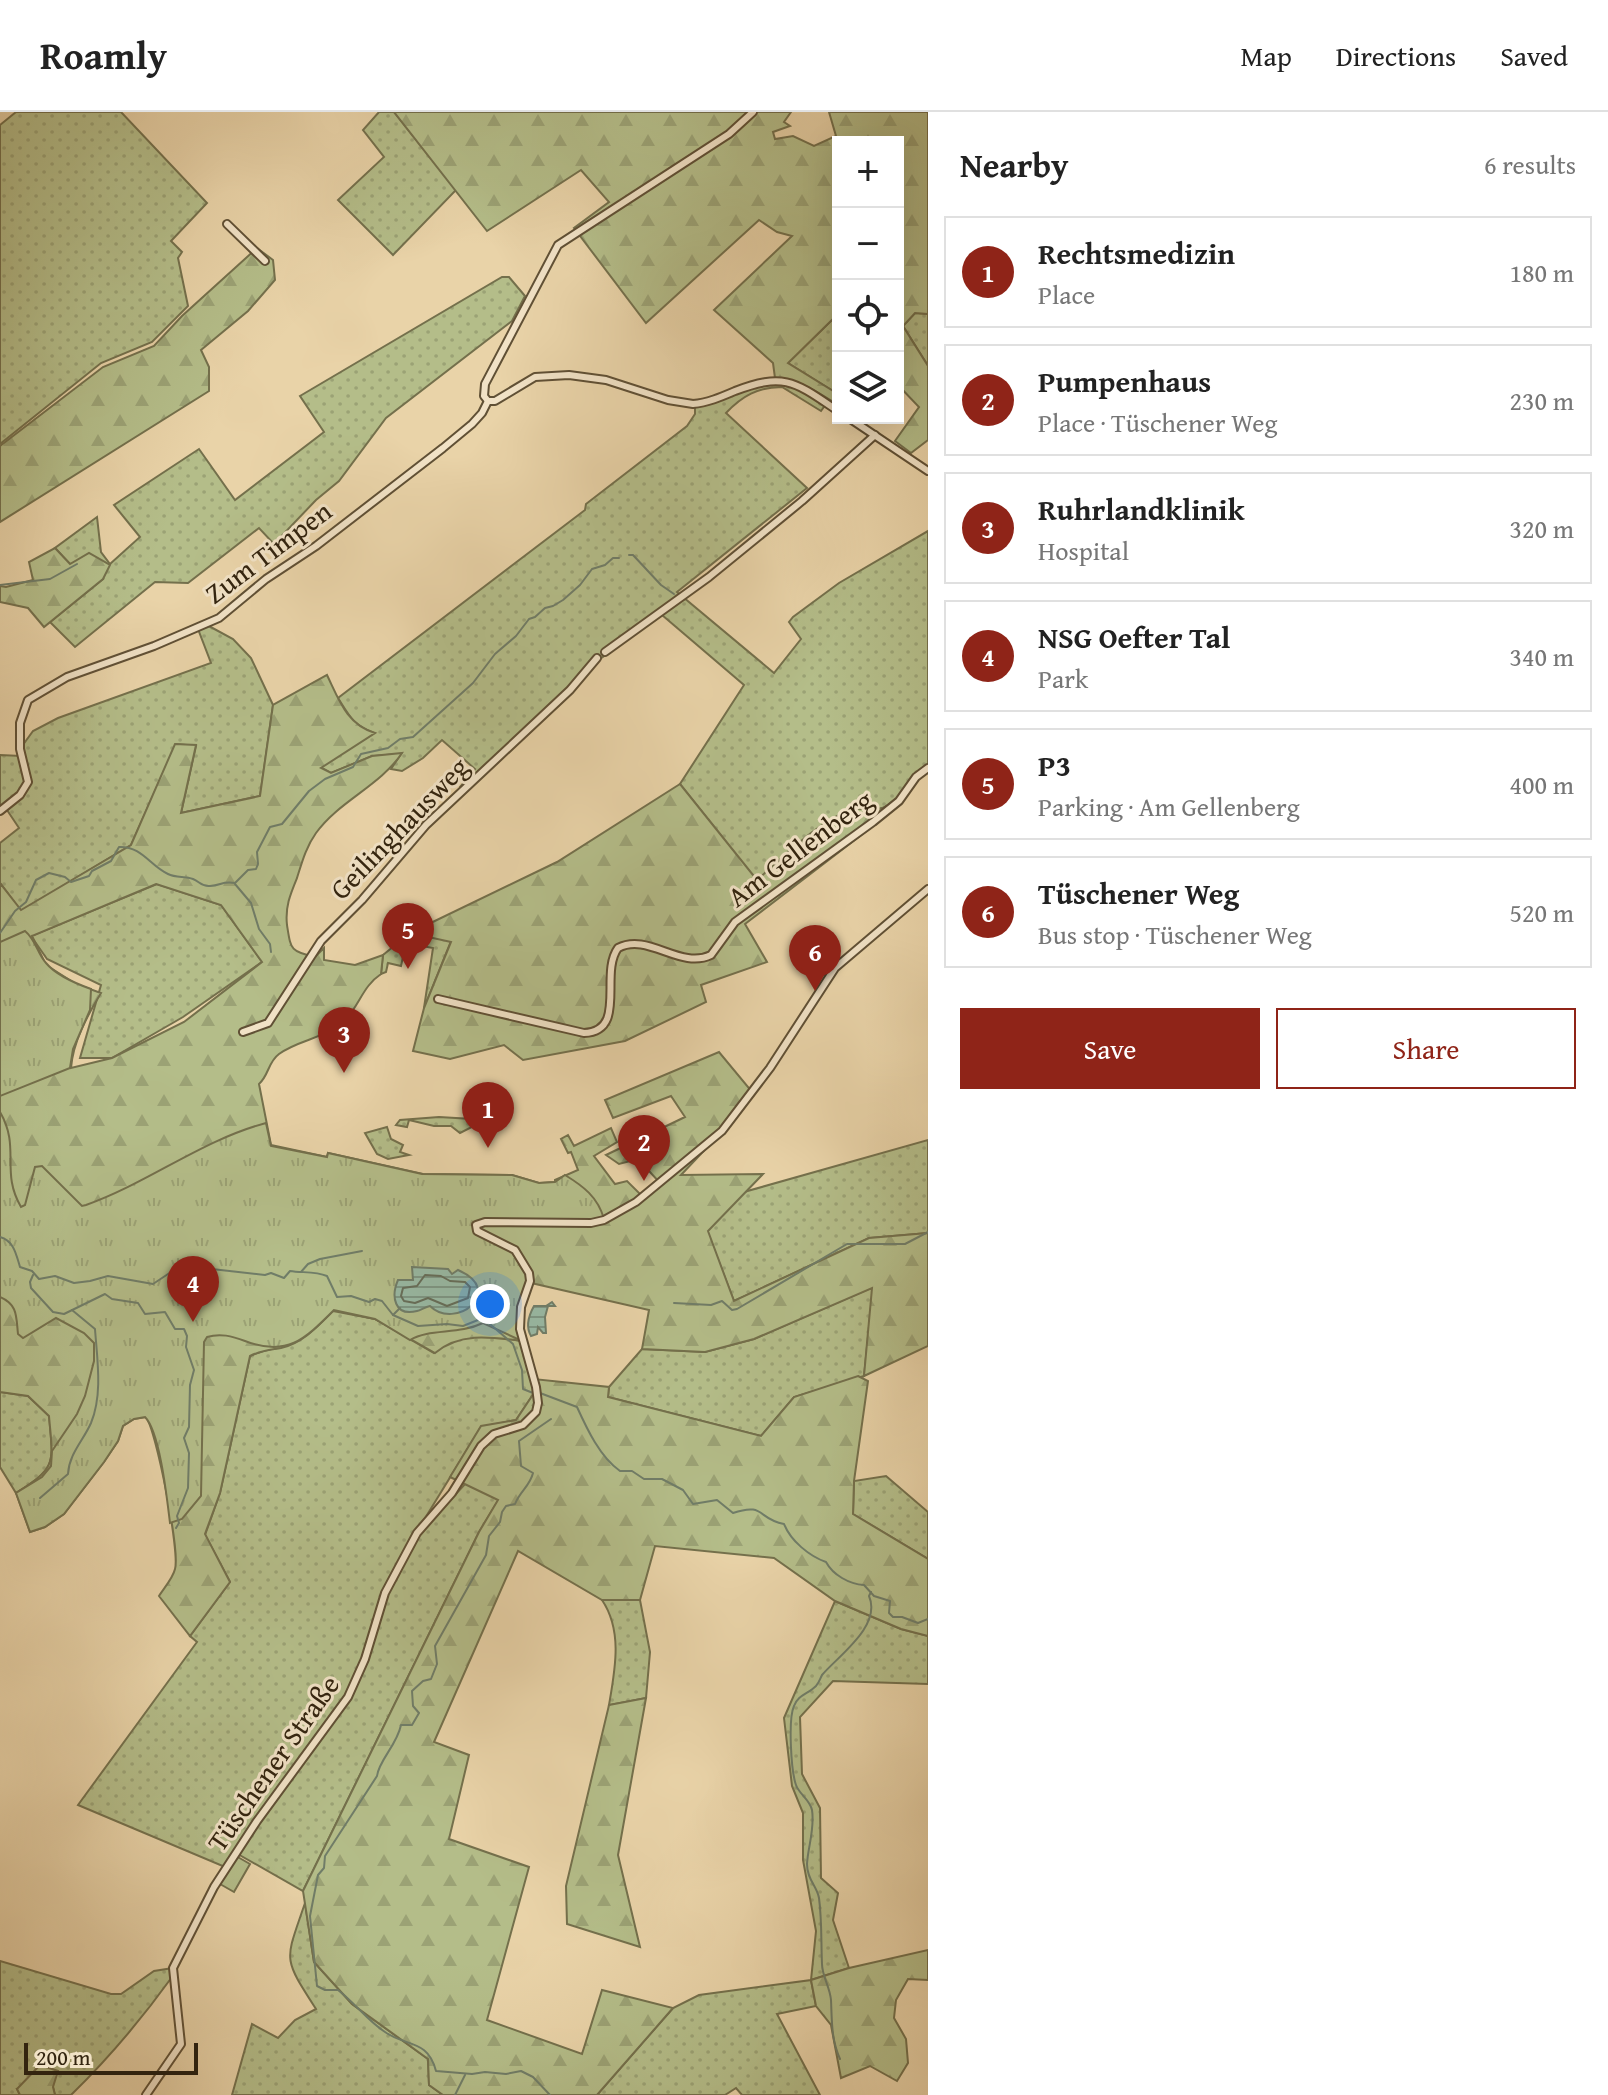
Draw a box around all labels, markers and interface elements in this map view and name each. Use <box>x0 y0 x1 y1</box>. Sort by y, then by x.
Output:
text: Roamly <box>40 27 167 83</box>
text: Map <box>1240 35 1292 76</box>
text: Directions <box>1336 35 1456 76</box>
text: Saved <box>1500 35 1568 76</box>
map controls <box>832 136 904 424</box>
button: + <box>832 136 904 208</box>
text: Nearby <box>960 140 1069 189</box>
text: 6 results <box>1484 145 1576 184</box>
button: − <box>832 208 904 280</box>
text: Rechtsmedizin <box>1038 231 1235 275</box>
text: 1 <box>981 253 995 292</box>
text: 180 m <box>1509 253 1574 292</box>
text: Place <box>1038 275 1095 314</box>
button: locate <box>832 280 904 352</box>
button: layers <box>832 352 904 424</box>
text: Pumpenhaus <box>1038 359 1211 403</box>
text: 2 <box>981 381 995 420</box>
text: 230 m <box>1509 381 1574 420</box>
text: Place · Tüschener Weg <box>1038 403 1277 442</box>
text: Ruhrlandklinik <box>1038 487 1245 531</box>
street label: Zum Timpen <box>196 490 340 613</box>
text: 3 <box>981 509 995 548</box>
text: 320 m <box>1509 509 1574 548</box>
text: Hospital <box>1038 531 1129 570</box>
text: NSG Oefter Tal <box>1038 615 1230 659</box>
text: 4 <box>981 637 995 676</box>
text: 340 m <box>1509 637 1574 676</box>
text: Park <box>1038 659 1088 698</box>
text: P3 <box>1038 743 1071 787</box>
street label: Geilinghausweg <box>320 747 478 908</box>
text: 5 <box>981 765 995 804</box>
text: 400 m <box>1509 765 1574 804</box>
street label: Am Gellenberg <box>718 779 881 916</box>
text: Parking · Am Gellenberg <box>1038 787 1300 826</box>
text: Tüschener Weg <box>1038 871 1239 915</box>
text: 6 <box>981 893 995 932</box>
text: 520 m <box>1509 893 1574 932</box>
pin: 5 <box>382 903 434 969</box>
text: Bus stop · Tüschener Weg <box>1038 915 1312 954</box>
pin: 6 <box>789 925 841 991</box>
pin: 3 <box>318 1007 370 1073</box>
button: Save <box>960 1008 1260 1089</box>
button: Share <box>1276 1008 1576 1089</box>
pin: 1 <box>462 1082 514 1148</box>
pin: 2 <box>618 1115 670 1181</box>
pin: 4 <box>167 1256 219 1322</box>
your location <box>470 1284 510 1324</box>
street label: Tüschener Straße <box>196 1666 349 1859</box>
scale bar <box>24 2039 198 2075</box>
text: 200 m <box>36 2041 91 2073</box>

